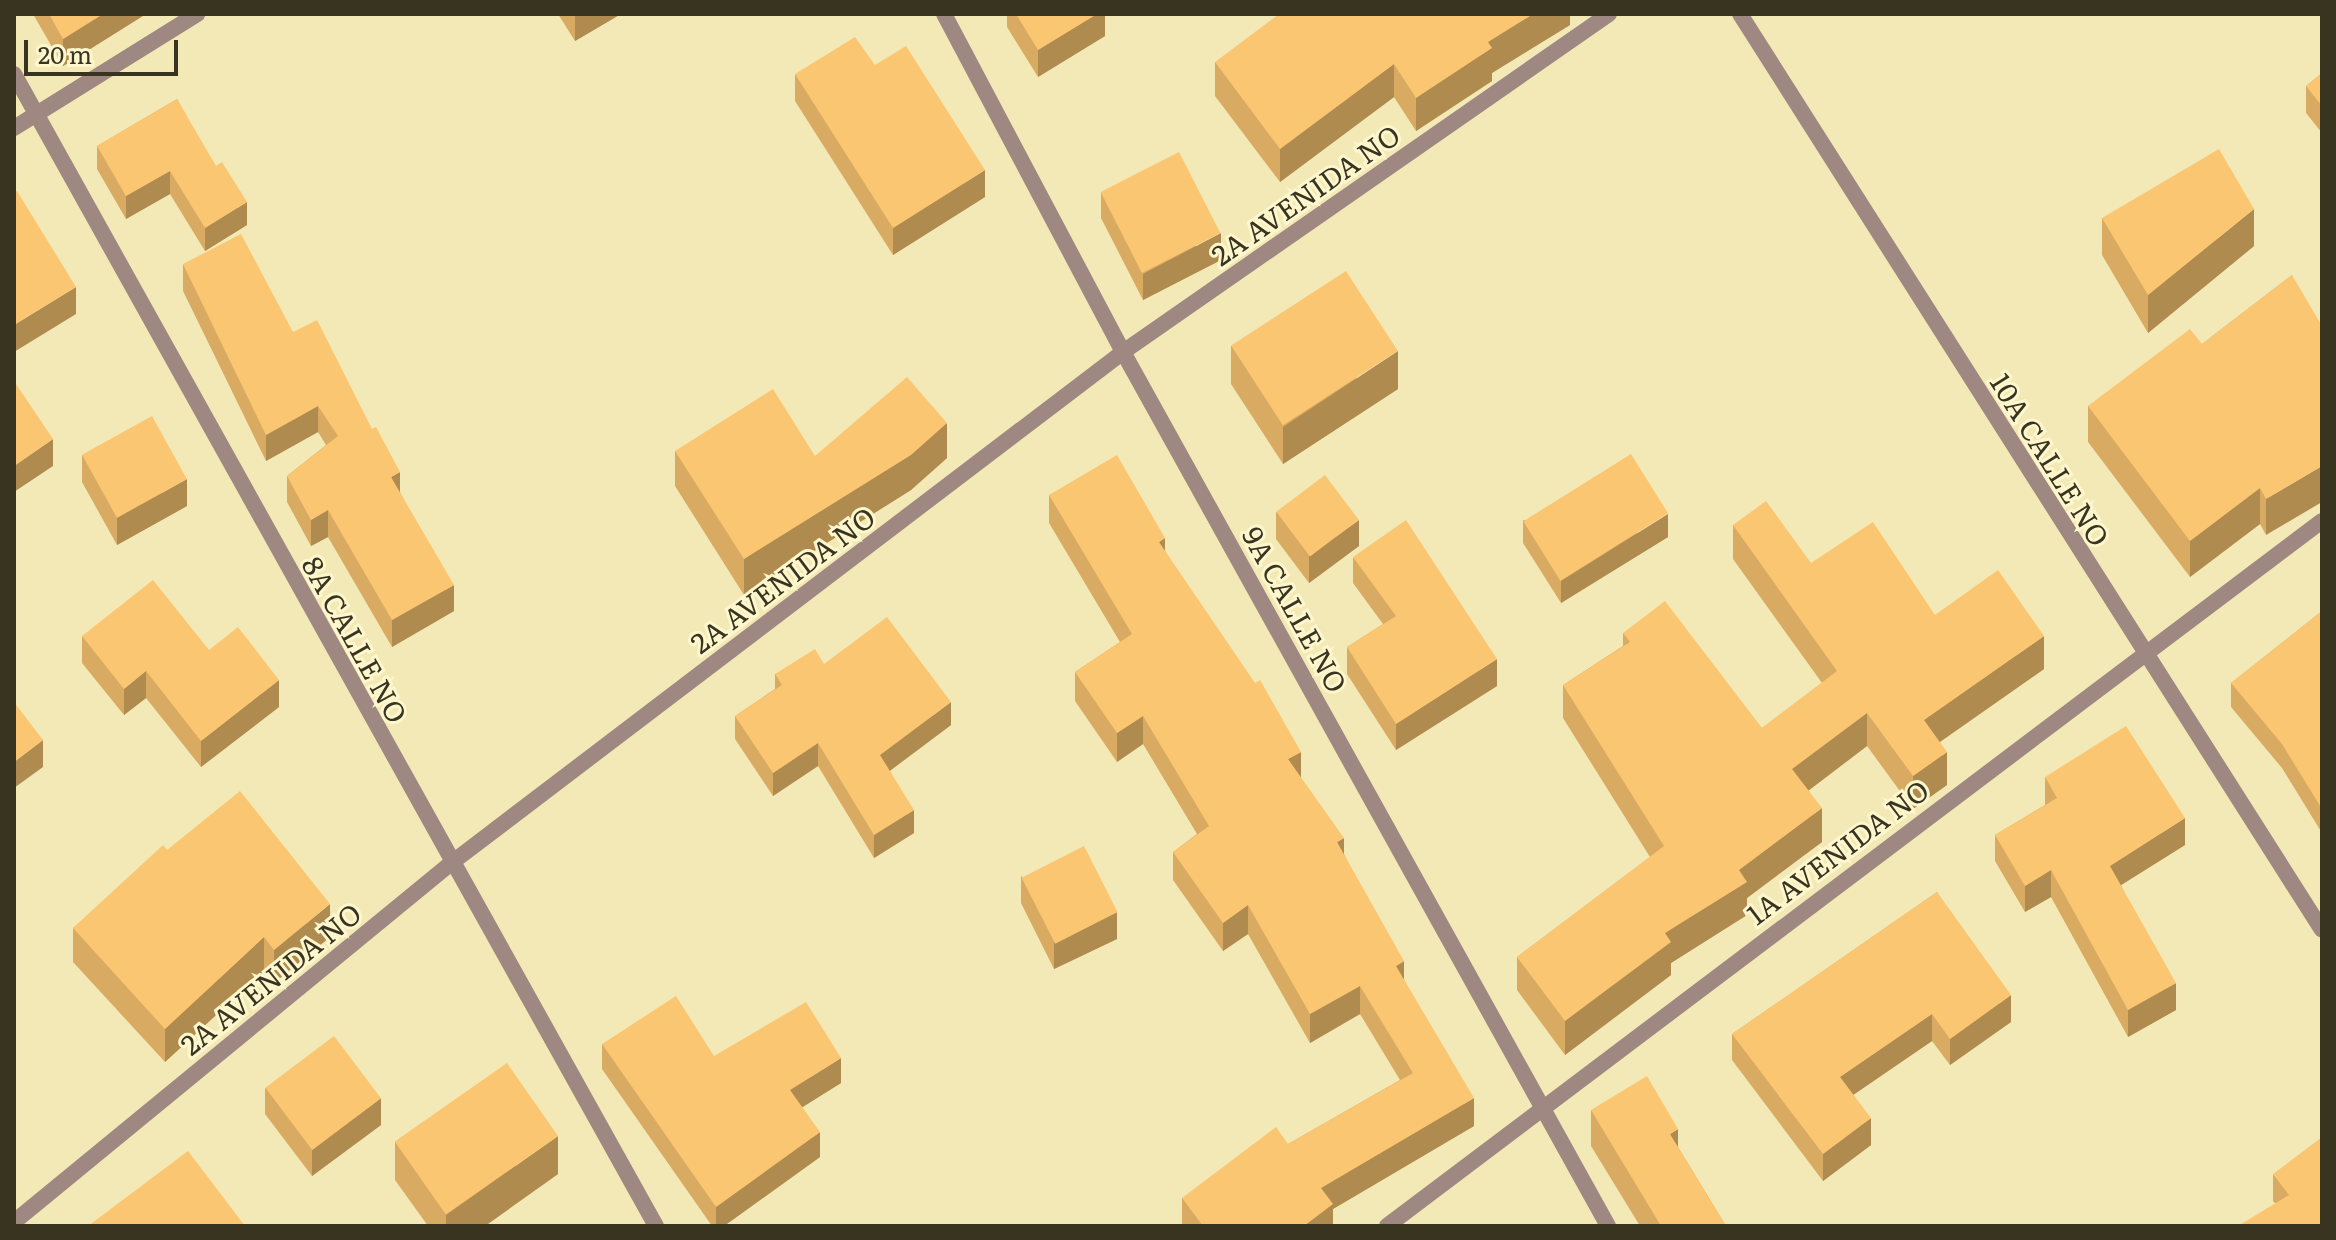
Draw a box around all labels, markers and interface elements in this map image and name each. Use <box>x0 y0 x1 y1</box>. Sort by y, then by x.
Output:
scale bar <box>28 24 182 74</box>
text: 20 m <box>38 36 92 71</box>
street label: 2A AVENIDA NO <box>1205 117 1405 271</box>
street label: 10A CALLE NO <box>1985 367 2117 551</box>
street label: 2A AVENIDA NO <box>683 499 881 659</box>
street label: 9A CALLE NO <box>1237 520 1355 698</box>
street label: 8A CALLE NO <box>297 550 415 728</box>
street label: 1A AVENIDA NO <box>1739 772 1935 930</box>
street label: 2A AVENIDA NO <box>173 895 367 1061</box>

